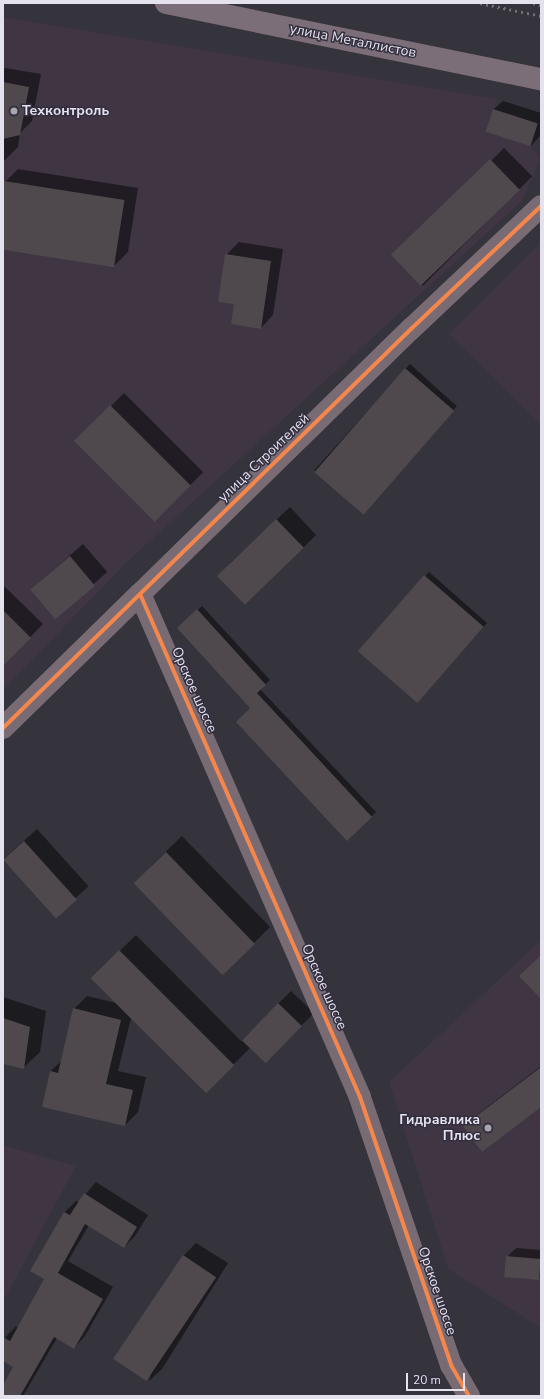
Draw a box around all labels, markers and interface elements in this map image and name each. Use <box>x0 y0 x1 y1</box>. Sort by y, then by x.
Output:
street label: улица Металлистов <box>288 20 418 62</box>
place label: Техконтроль <box>22 103 109 119</box>
marker: Техконтроль <box>9 106 19 116</box>
street label: улица Строителей <box>215 410 313 506</box>
street label: Орское шоссе <box>168 645 220 735</box>
street label: Орское шоссе <box>298 942 350 1032</box>
place label: Гидравлика Плюс <box>399 1112 480 1144</box>
marker: Гидравлика Плюс <box>483 1123 493 1133</box>
street label: Орское шоссе <box>414 1245 460 1337</box>
scale bar <box>408 1365 467 1391</box>
text: 20 m <box>413 1372 441 1388</box>

